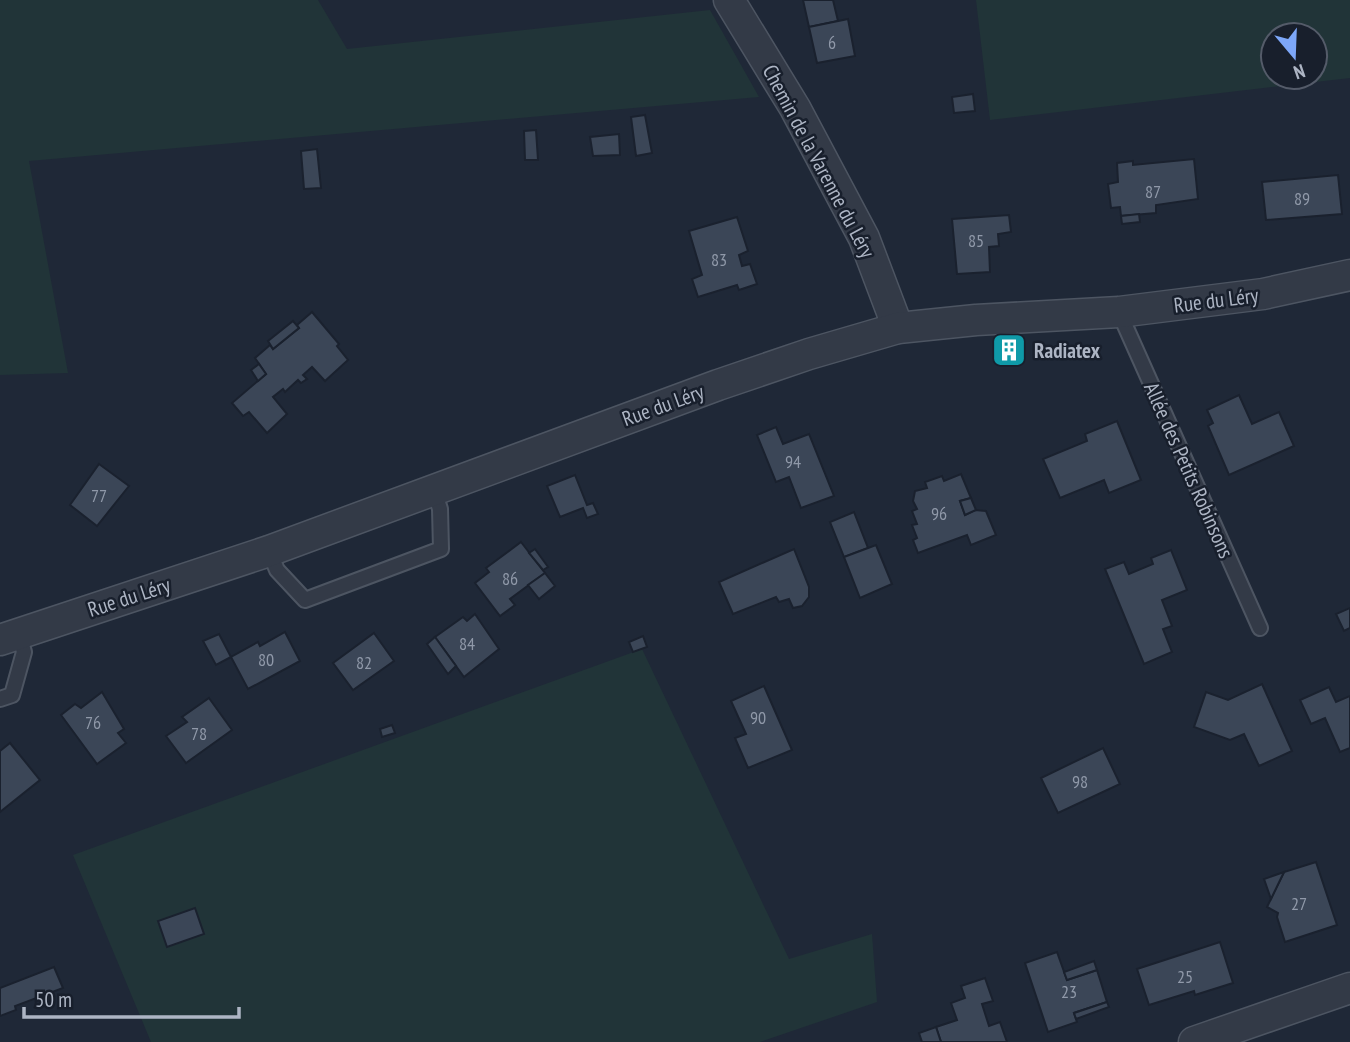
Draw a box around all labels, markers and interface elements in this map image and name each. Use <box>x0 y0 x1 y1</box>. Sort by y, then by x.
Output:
north arrow <box>1259 21 1329 91</box>
house number: 6 <box>828 31 836 54</box>
text: N <box>1291 59 1308 85</box>
street label: Chemin de la Varenne du Léry <box>757 60 881 262</box>
house number: 87 <box>1145 180 1161 203</box>
house number: 89 <box>1294 187 1310 210</box>
house number: 85 <box>968 229 984 252</box>
house number: 83 <box>711 248 727 271</box>
street label: Rue du Léry <box>1172 281 1260 319</box>
building icon: Radiatex <box>990 331 1028 369</box>
place label: Radiatex <box>1034 337 1101 364</box>
street label: Rue du Léry <box>618 378 708 432</box>
street label: Allée des Petits Robinsons <box>1138 378 1240 562</box>
house number: 94 <box>785 450 801 473</box>
house number: 77 <box>91 484 107 507</box>
house number: 96 <box>931 502 947 525</box>
house number: 86 <box>502 567 518 590</box>
street label: Rue du Léry <box>84 571 174 623</box>
house number: 84 <box>459 632 475 655</box>
house number: 80 <box>258 648 274 671</box>
house number: 82 <box>356 651 372 674</box>
house number: 90 <box>750 706 766 729</box>
house number: 76 <box>85 711 101 734</box>
house number: 78 <box>191 722 207 745</box>
house number: 98 <box>1072 770 1088 793</box>
house number: 27 <box>1291 892 1307 915</box>
house number: 25 <box>1177 965 1193 988</box>
scale bar <box>24 976 240 1020</box>
house number: 23 <box>1061 980 1077 1003</box>
text: 50 m <box>35 986 72 1013</box>

